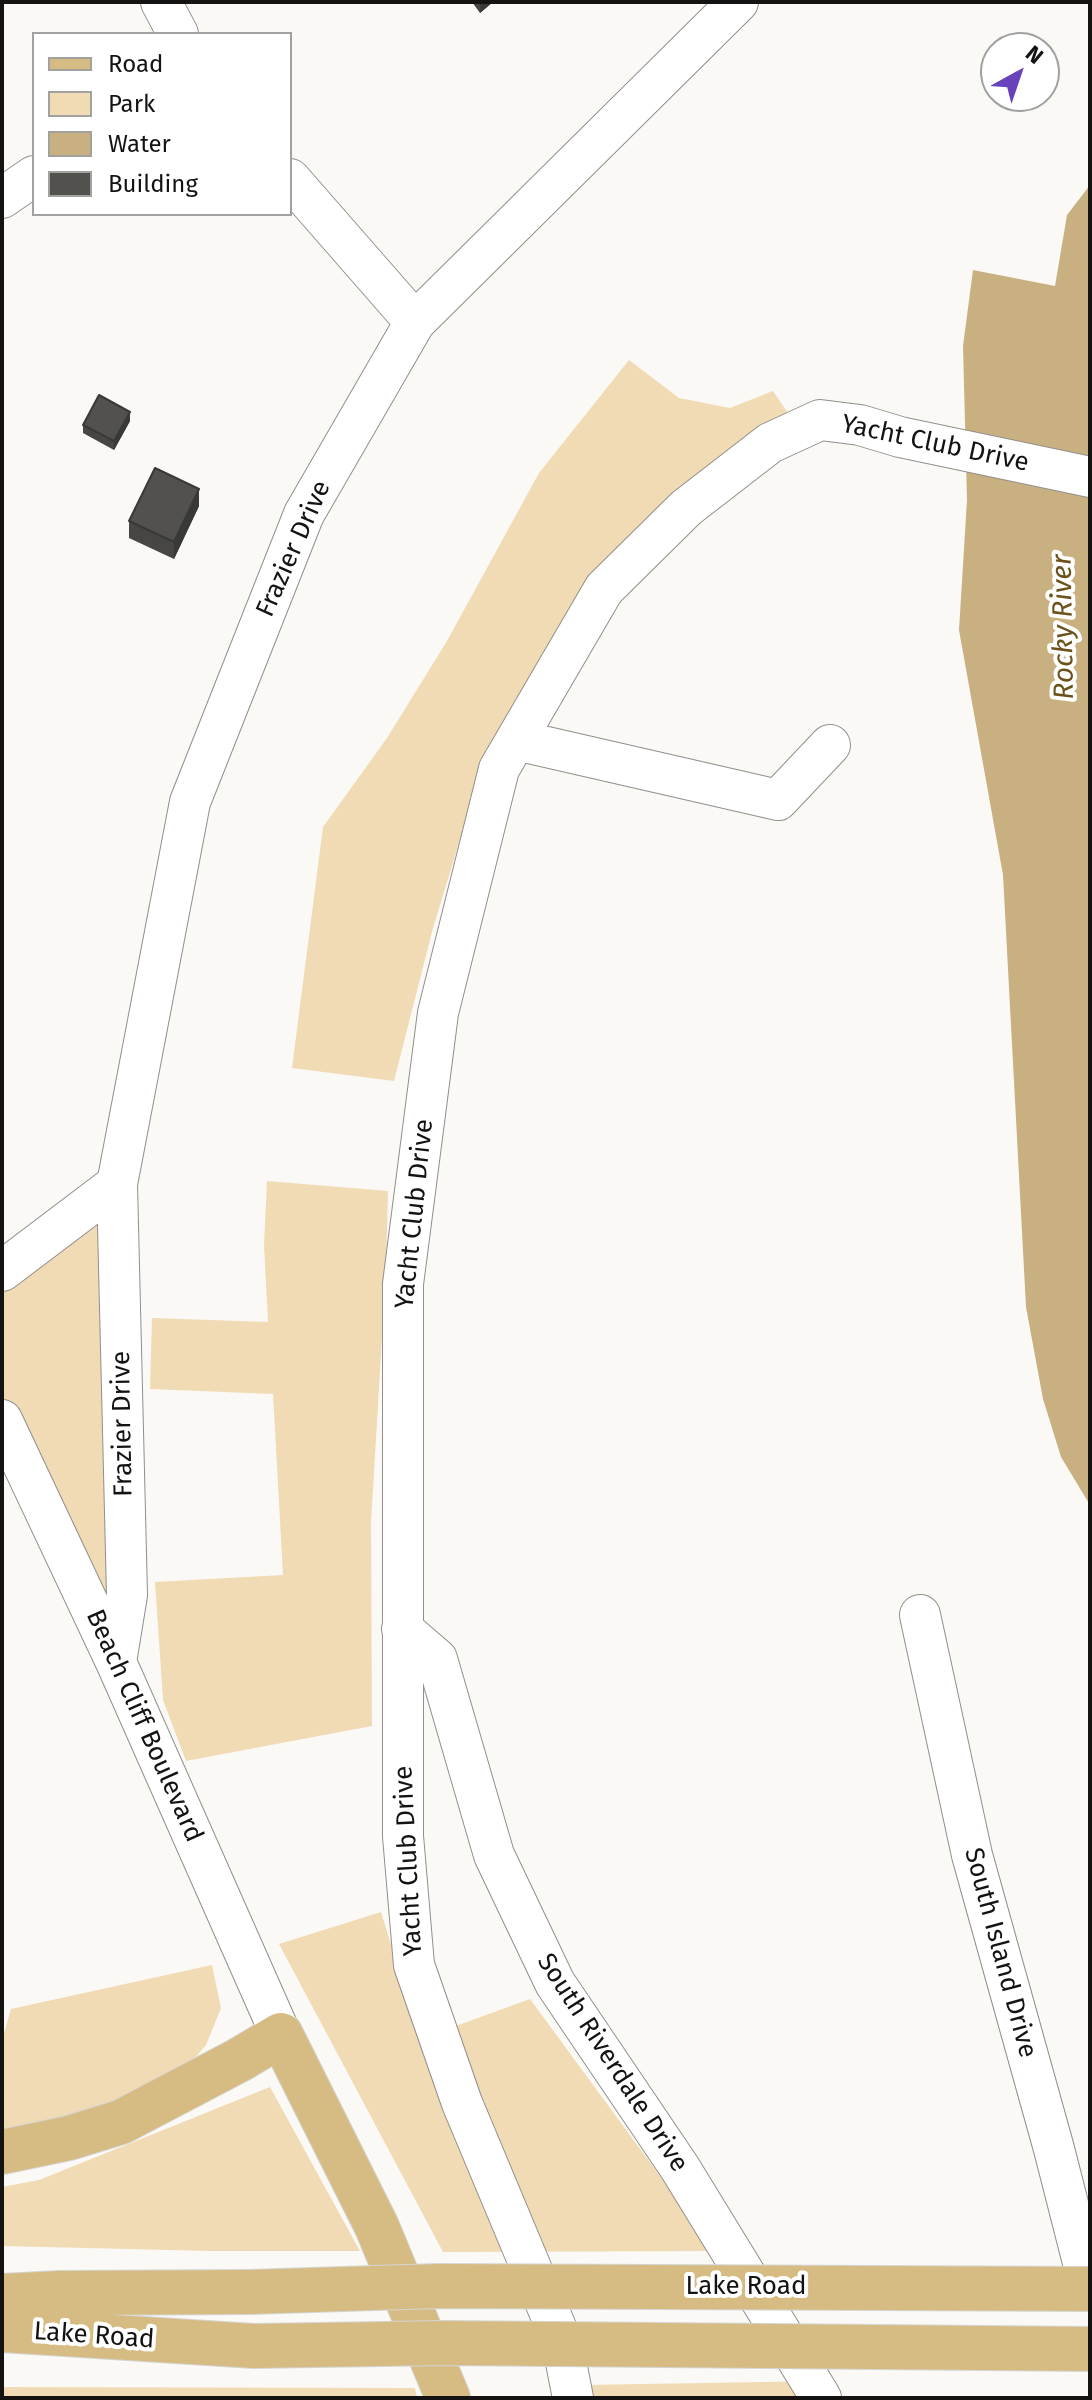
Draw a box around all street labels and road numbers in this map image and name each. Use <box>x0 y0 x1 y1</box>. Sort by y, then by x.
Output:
street label: Yacht Club Drive <box>838 409 1032 479</box>
street label: Frazier Drive <box>250 476 338 622</box>
street label: Yacht Club Drive <box>390 1118 440 1310</box>
street label: Frazier Drive <box>106 1351 140 1497</box>
street label: Beach Cliff Boulevard <box>79 1605 209 1847</box>
street label: Yacht Club Drive <box>388 1765 430 1957</box>
street label: South Island Drive <box>957 1845 1043 2061</box>
street label: South Riverdale Drive <box>530 1948 694 2178</box>
street label: Lake Road <box>686 2271 806 2303</box>
street label: Lake Road <box>33 2316 155 2356</box>

